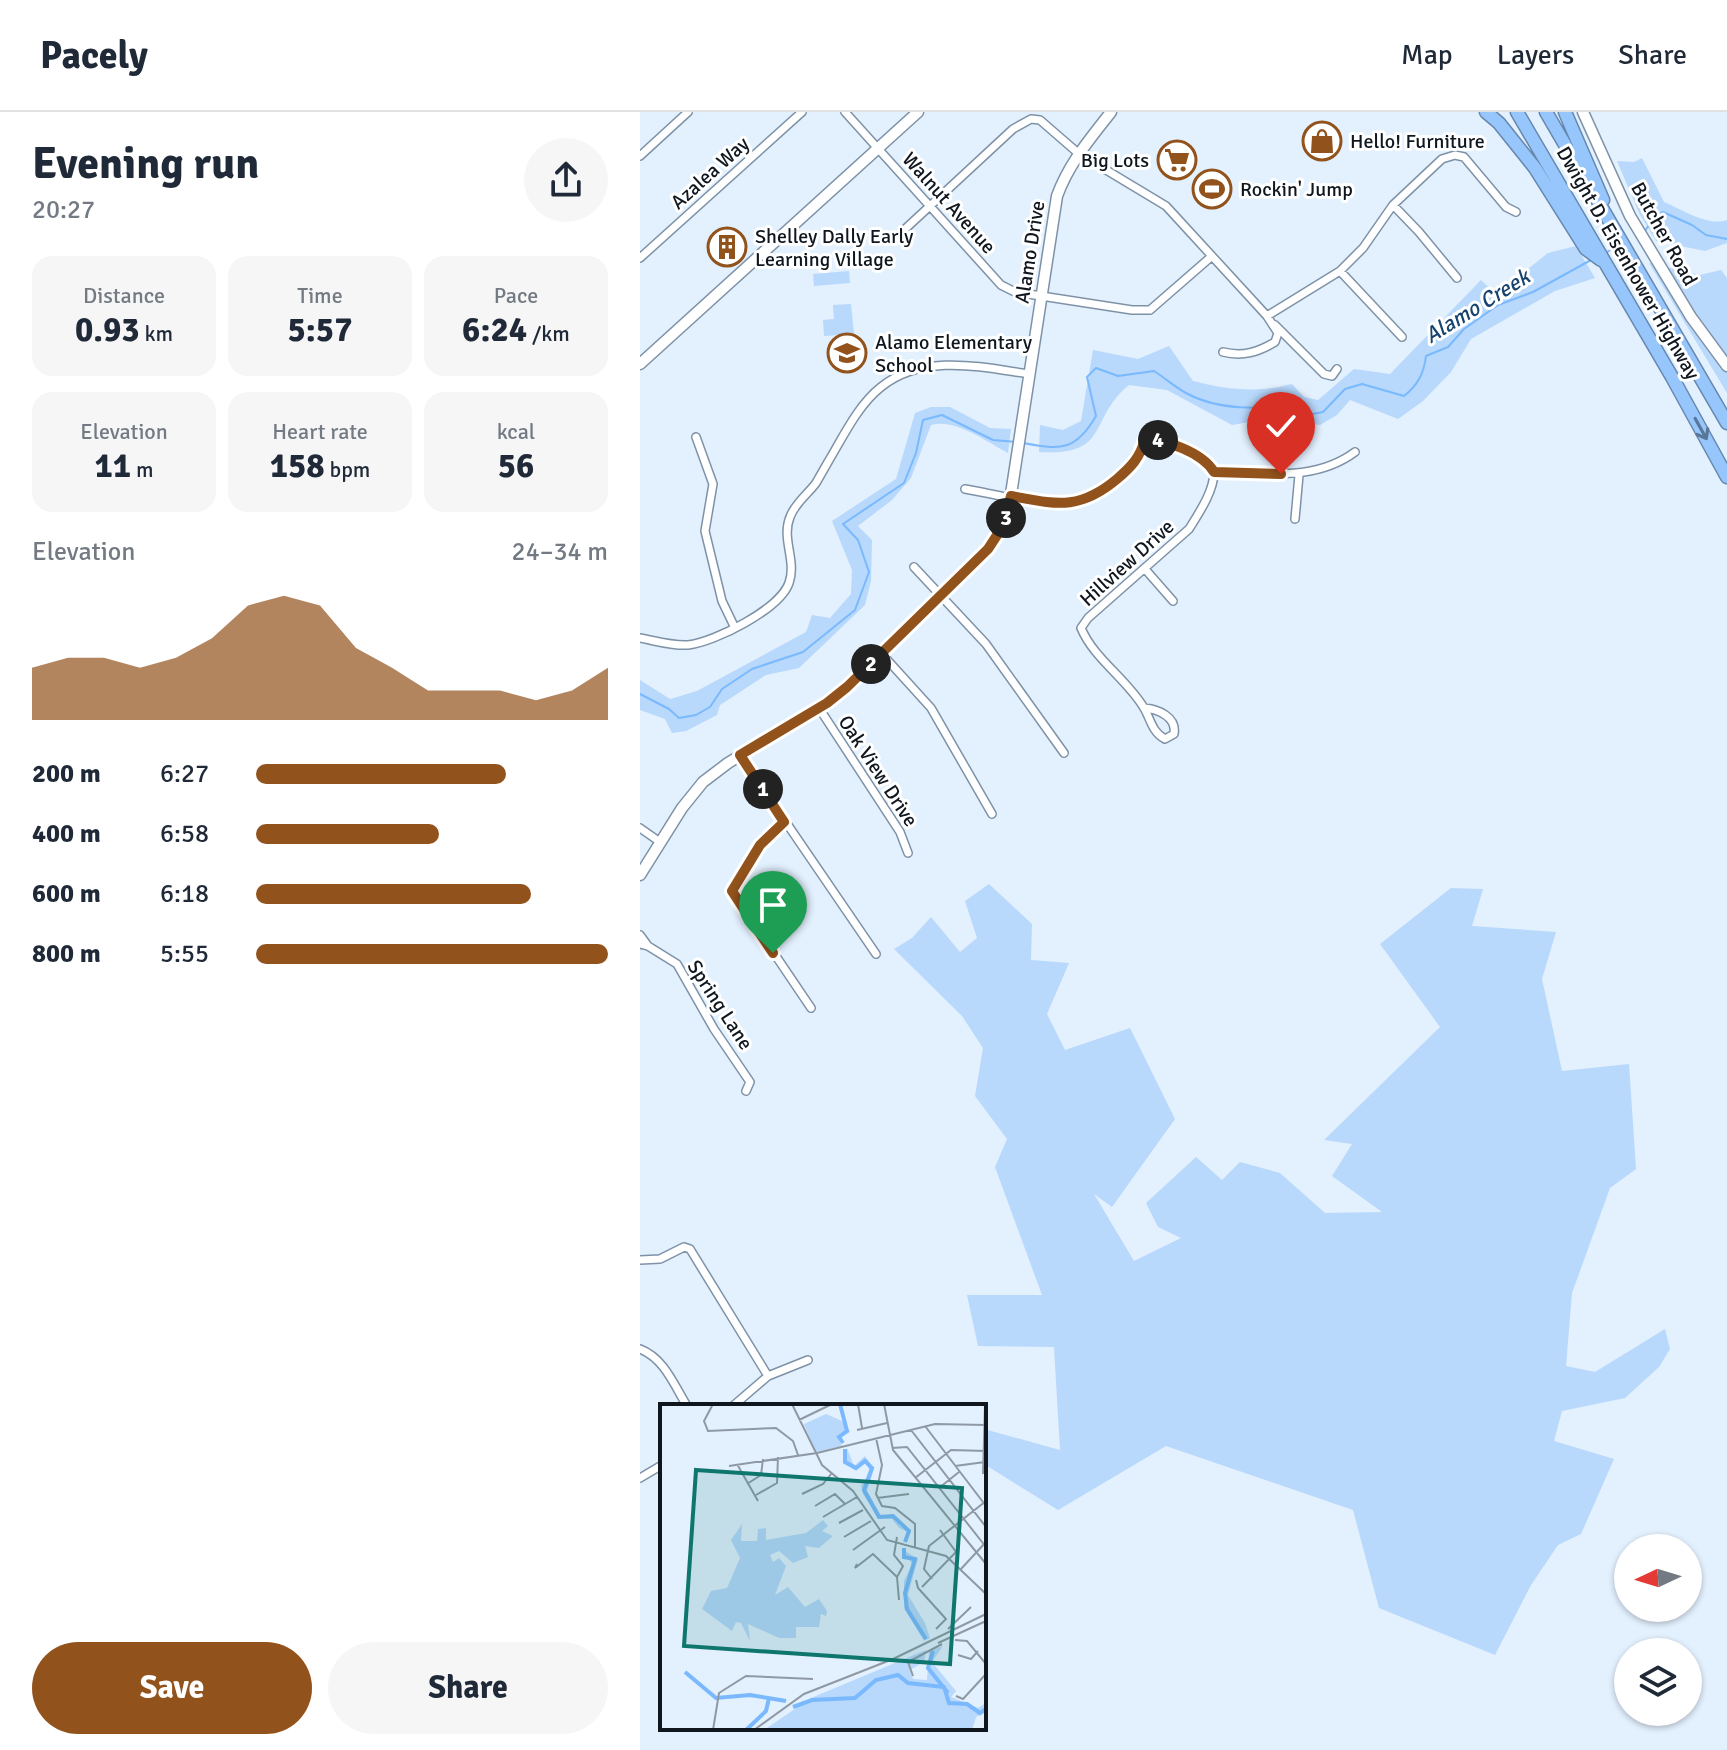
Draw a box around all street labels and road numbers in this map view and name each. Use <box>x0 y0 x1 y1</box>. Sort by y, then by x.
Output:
street label: Azalea Way <box>666 131 755 215</box>
street label: Dwight D. Eisenhower Highway <box>1551 142 1705 385</box>
street label: Walnut Avenue <box>897 147 1001 259</box>
street label: Butcher Road <box>1625 178 1703 290</box>
street label: Alamo Drive <box>1010 199 1050 305</box>
street label: Hillview Drive <box>1075 514 1179 612</box>
street label: Oak View Drive <box>833 711 923 831</box>
street label: Spring Lane <box>682 955 758 1055</box>

